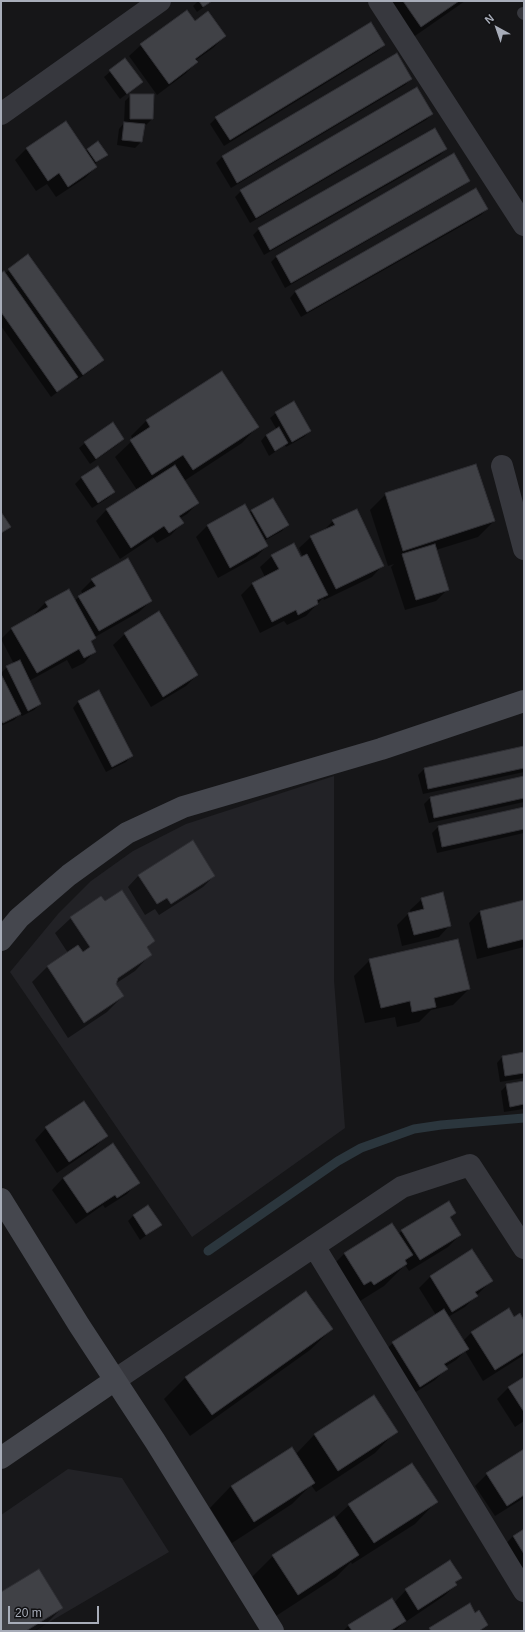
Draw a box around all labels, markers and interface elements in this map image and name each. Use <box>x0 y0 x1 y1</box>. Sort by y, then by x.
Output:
north arrow <box>477 8 517 48</box>
text: N <box>482 12 496 26</box>
scale bar <box>10 1598 101 1624</box>
text: 20 m <box>15 1606 42 1620</box>

